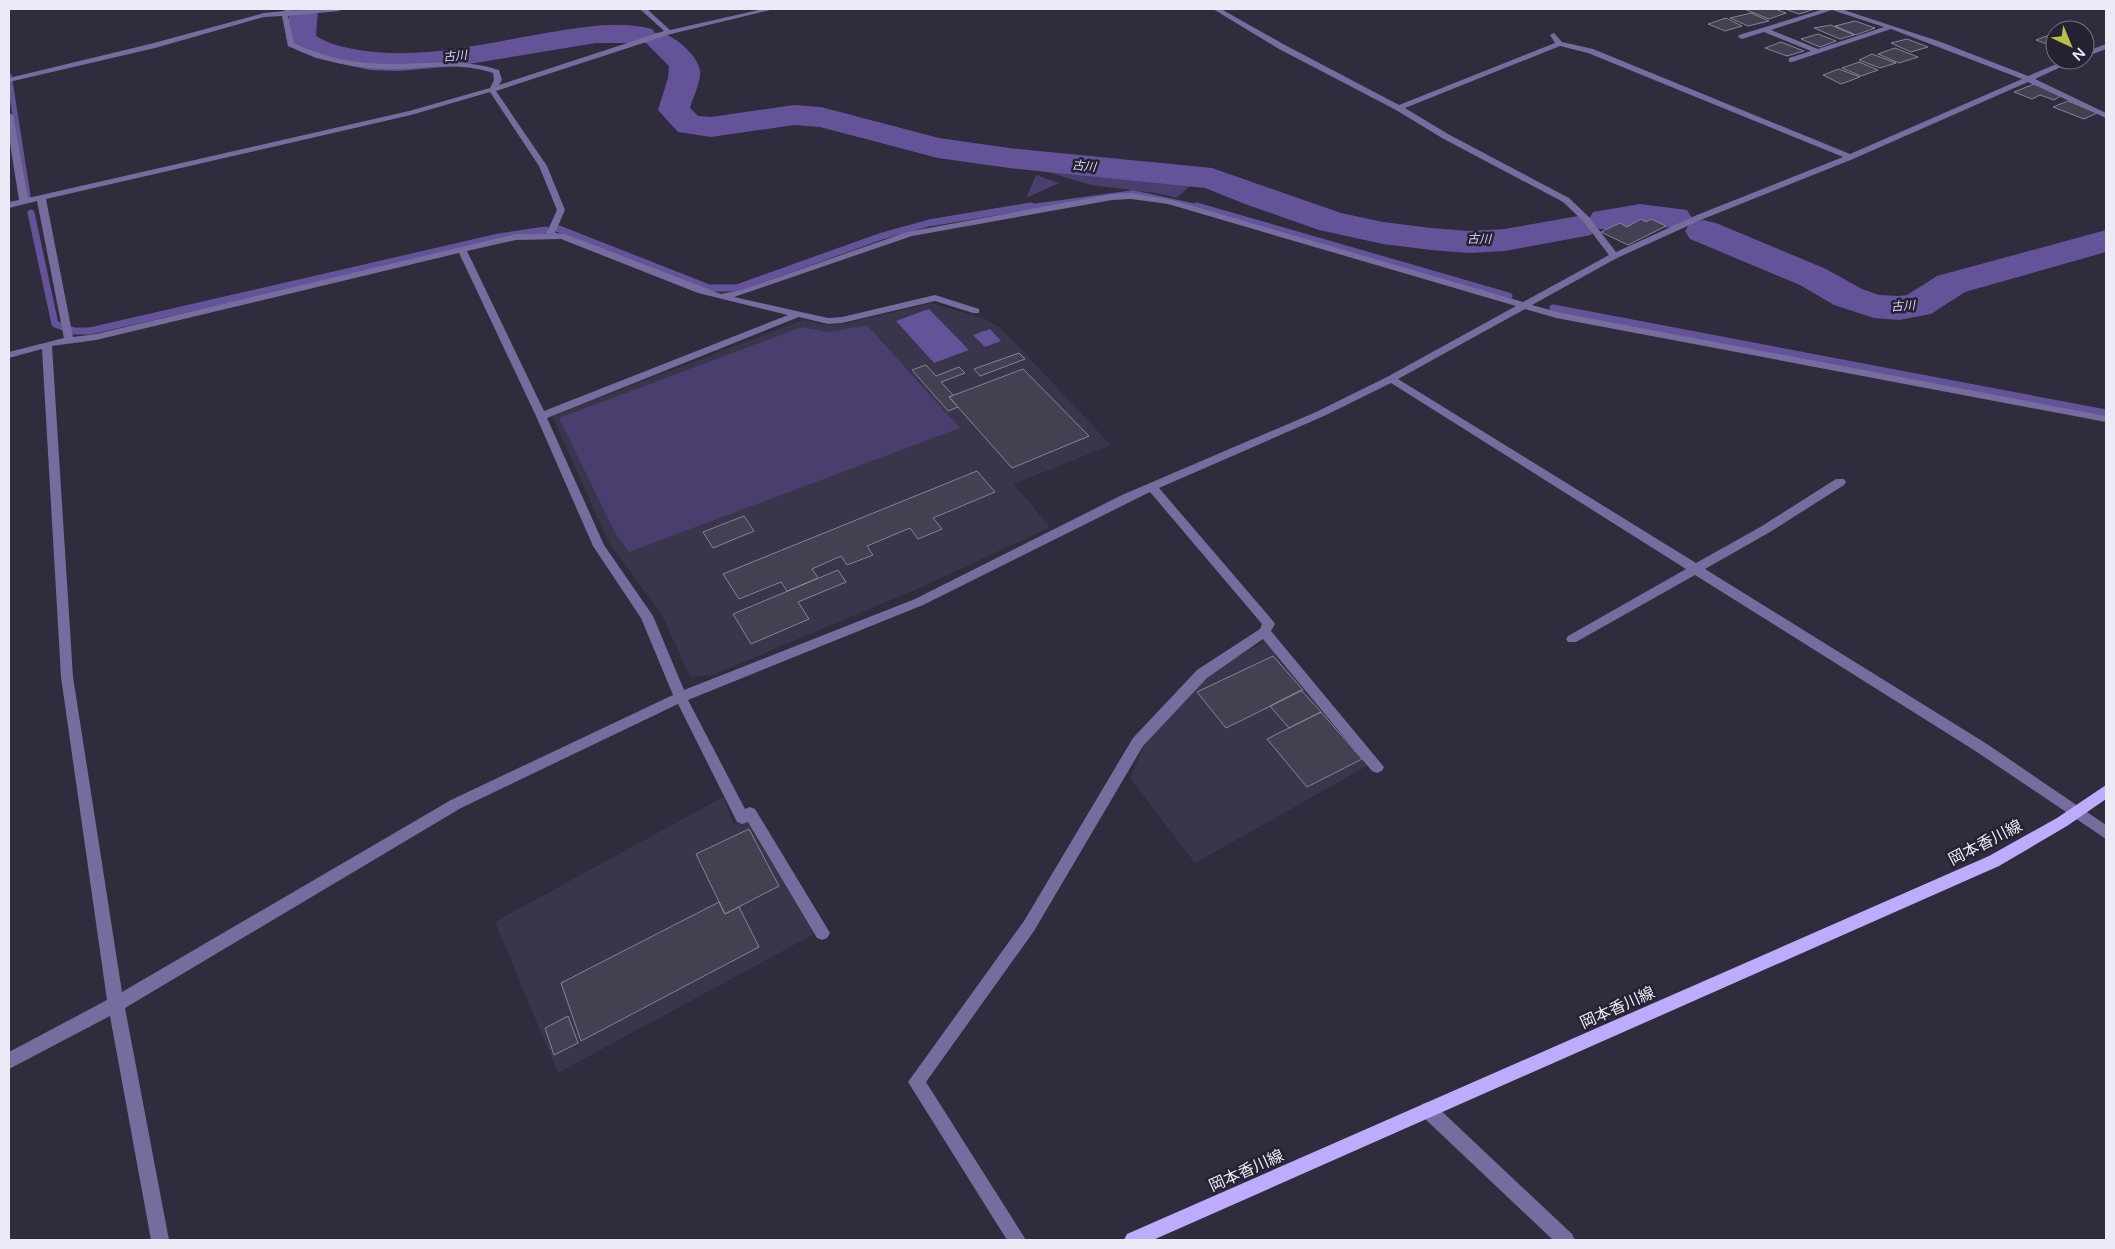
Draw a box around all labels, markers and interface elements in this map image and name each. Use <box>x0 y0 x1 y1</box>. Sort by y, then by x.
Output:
north arrow <box>2045 20 2095 70</box>
text: N <box>2069 44 2089 64</box>
water label: 古川 <box>442 48 470 64</box>
water label: 古川 <box>1071 158 1099 174</box>
water label: 古川 <box>1467 232 1493 246</box>
water label: 古川 <box>1891 298 1917 314</box>
street label: 岡本香川線 <box>1945 816 2026 870</box>
street label: 岡本香川線 <box>1577 983 1658 1033</box>
street label: 岡本香川線 <box>1206 1146 1287 1196</box>

